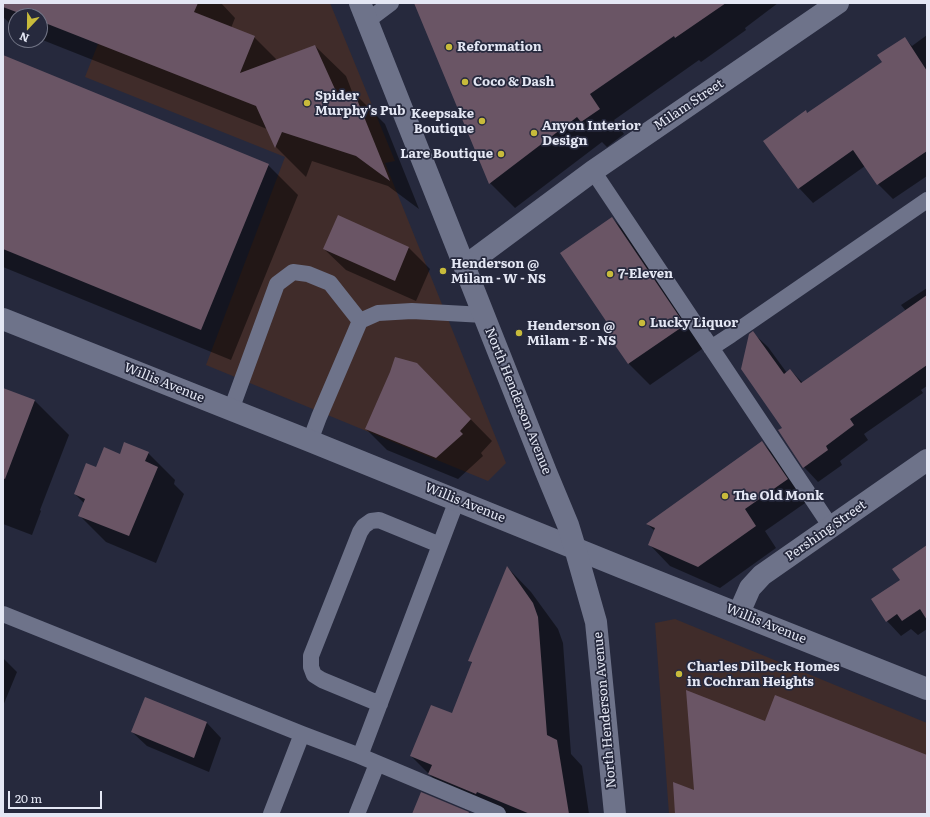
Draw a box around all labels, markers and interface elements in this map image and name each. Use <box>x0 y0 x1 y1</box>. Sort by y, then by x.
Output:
north arrow <box>8 8 48 48</box>
text: N <box>17 29 31 47</box>
place label: Reformation <box>457 39 542 55</box>
marker: Reformation <box>444 42 454 52</box>
place label: Coco & Dash <box>473 74 554 90</box>
street label: Milam Street <box>651 76 727 134</box>
marker: Coco & Dash <box>460 77 470 87</box>
place label: Spider Murphy's Pub <box>315 88 405 119</box>
marker: Spider Murphy's Pub <box>302 98 312 108</box>
place label: Keepsake Boutique <box>411 106 474 137</box>
marker: Keepsake Boutique <box>477 116 487 126</box>
place label: Anyon Interior Design <box>542 118 641 149</box>
marker: Anyon Interior Design <box>529 128 539 138</box>
place label: Lare Boutique <box>400 146 493 162</box>
marker: Lare Boutique <box>496 149 506 159</box>
place label: Henderson @ Milam - W - NS <box>451 256 546 287</box>
marker: Henderson @ Milam - W - NS <box>438 266 448 276</box>
place label: 7-Eleven <box>618 266 673 282</box>
marker: 7-Eleven <box>605 269 615 279</box>
place label: Lucky Liquor <box>650 315 738 331</box>
place label: Henderson @ Milam - E - NS <box>527 318 616 349</box>
marker: Lucky Liquor <box>637 318 647 328</box>
street label: North Henderson Avenue <box>481 325 555 477</box>
marker: Henderson @ Milam - E - NS <box>514 328 524 338</box>
street label: Willis Avenue <box>121 360 207 406</box>
street label: Willis Avenue <box>422 480 508 526</box>
place label: The Old Monk <box>733 488 824 504</box>
marker: The Old Monk <box>720 491 730 501</box>
street label: Pershing Street <box>783 497 869 565</box>
street label: Willis Avenue <box>723 601 809 647</box>
street label: North Henderson Avenue <box>590 631 620 789</box>
place label: Charles Dilbeck Homes in Cochran Heights <box>687 659 840 690</box>
marker: Charles Dilbeck Homes in Cochran Heights <box>674 669 684 679</box>
scale bar <box>10 783 104 809</box>
text: 20 m <box>15 789 42 807</box>

